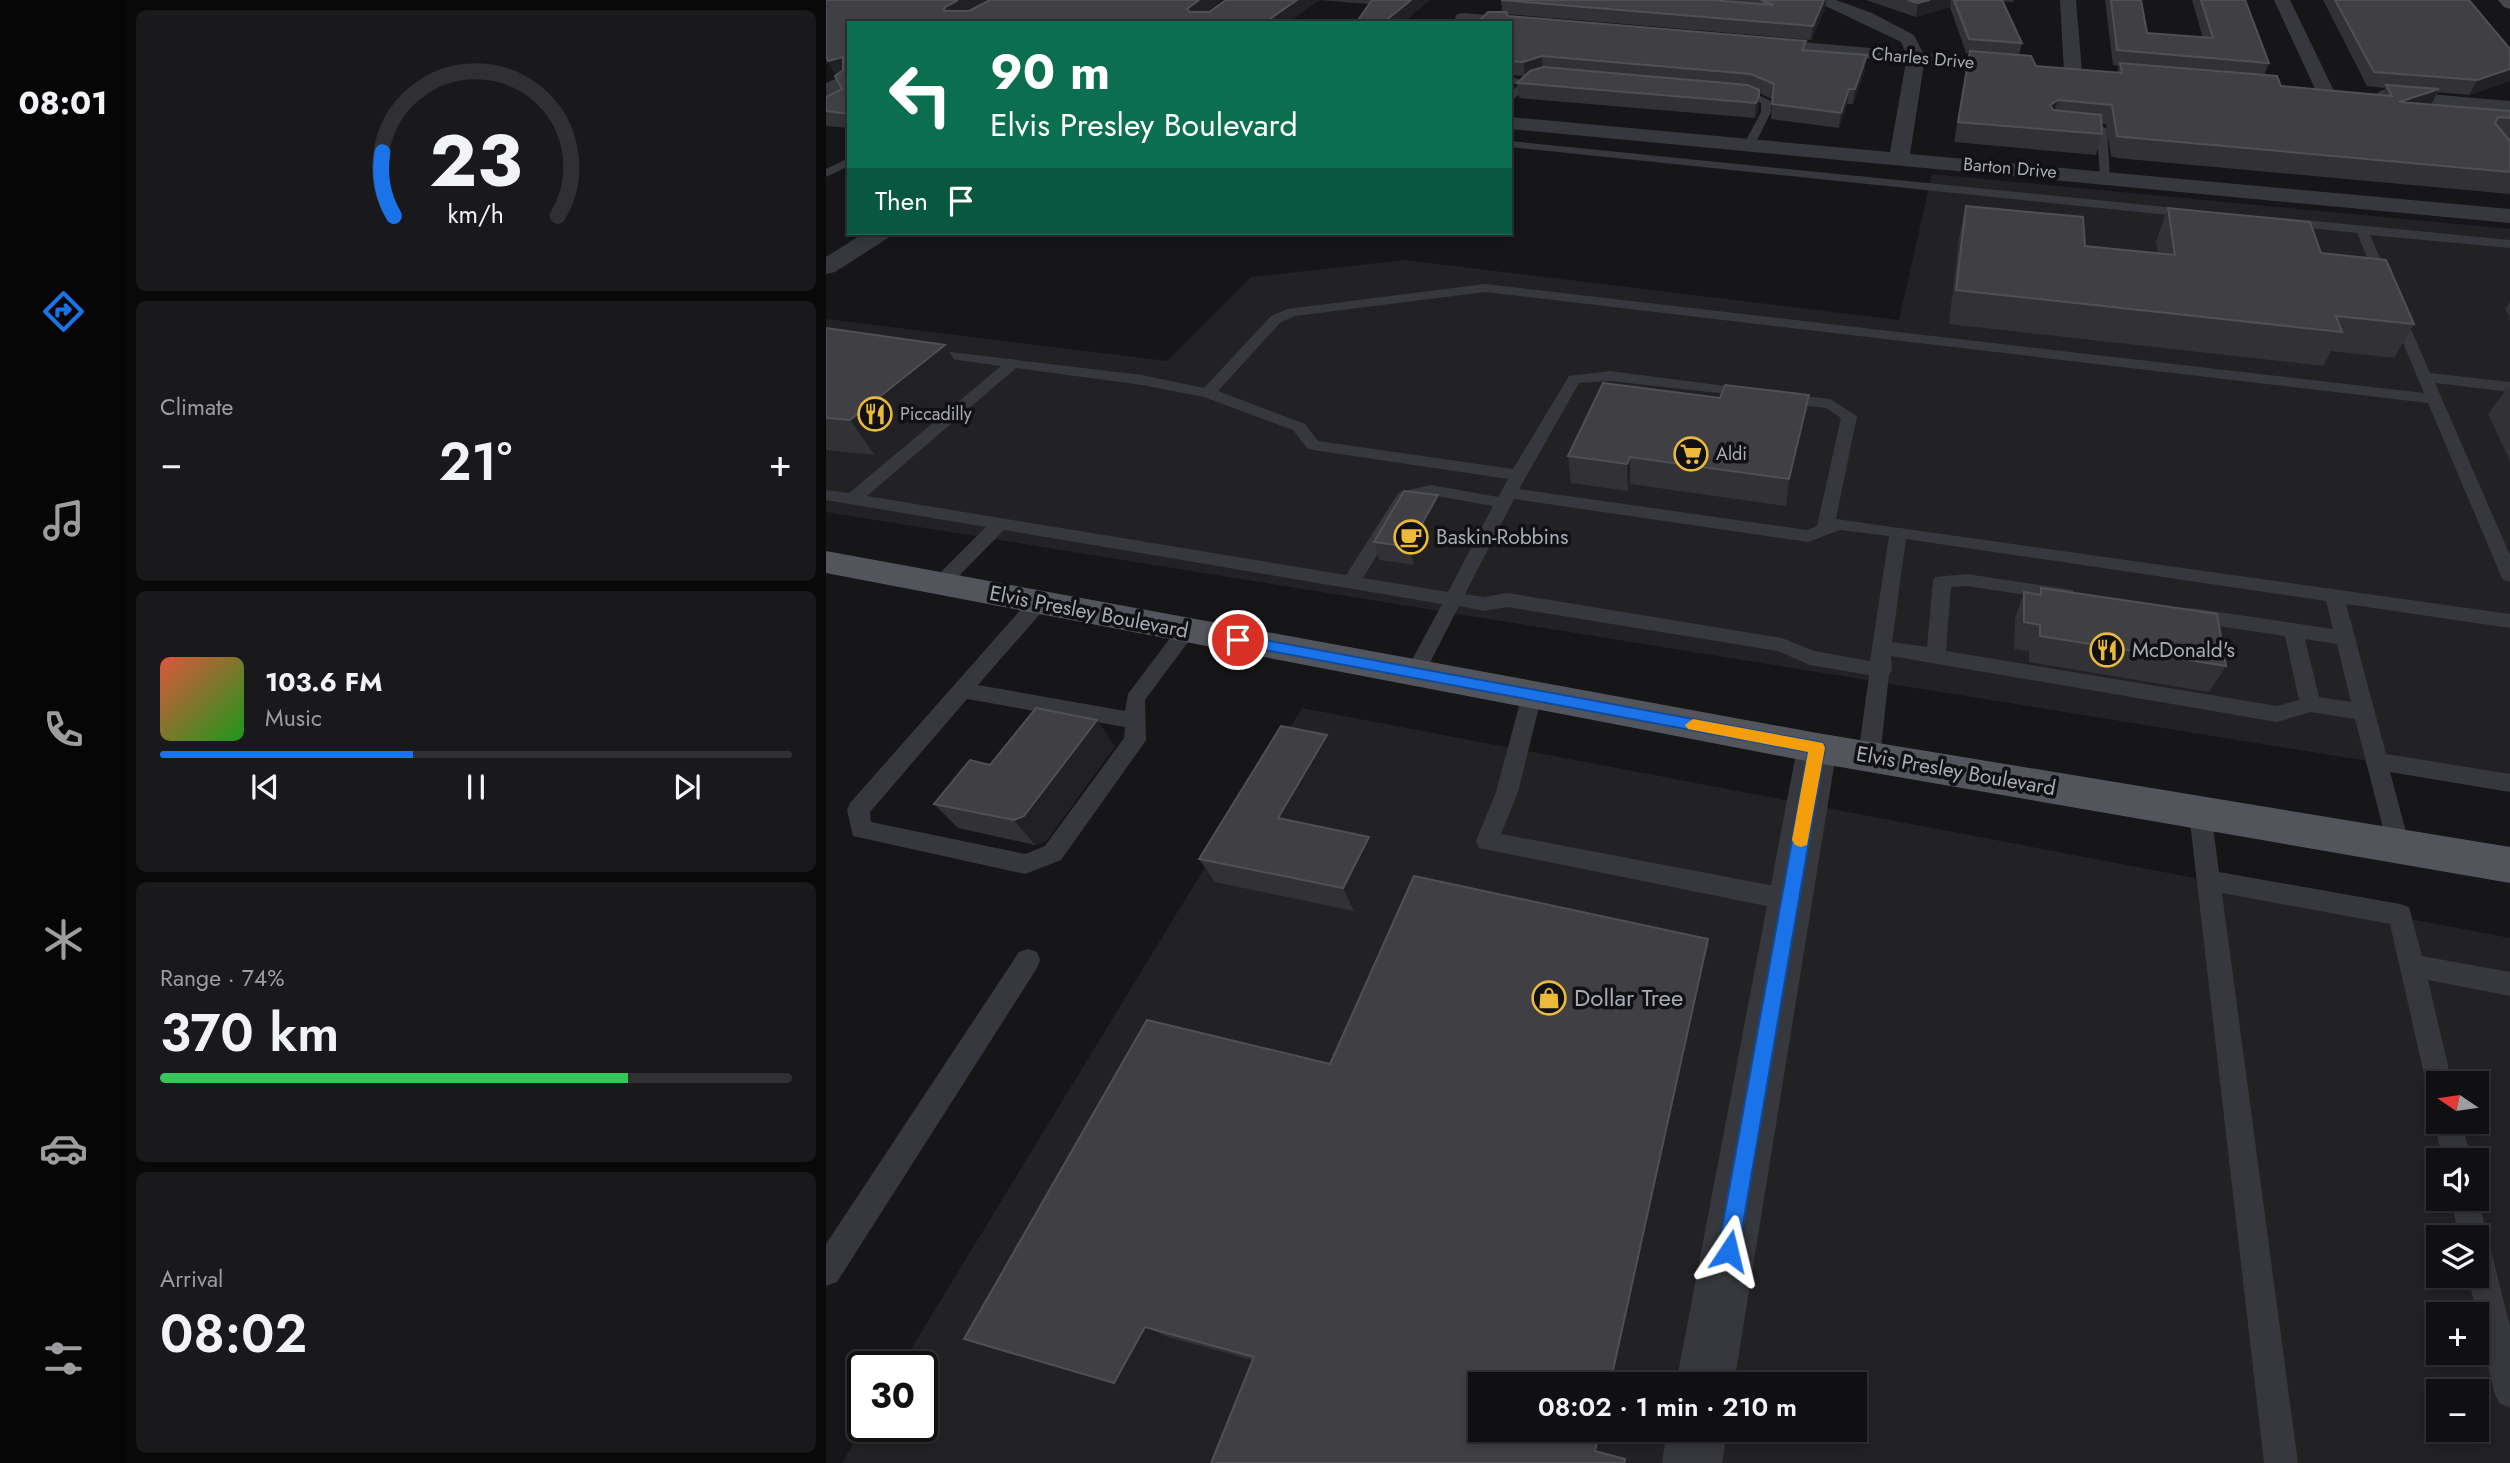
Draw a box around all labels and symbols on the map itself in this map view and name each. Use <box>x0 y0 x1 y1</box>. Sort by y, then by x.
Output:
street label: Charles Drive <box>1871 41 1975 75</box>
street label: Barton Drive <box>1962 151 2058 185</box>
restaurant icon: Piccadilly <box>856 395 894 433</box>
place label: Piccadilly <box>900 401 972 427</box>
supermarket icon: Aldi <box>1672 435 1710 473</box>
place label: Aldi <box>1716 441 1747 467</box>
cafe icon: Baskin-Robbins <box>1392 518 1430 556</box>
place label: Baskin-Robbins <box>1436 522 1569 552</box>
street label: Elvis Presley Boulevard <box>987 578 1191 646</box>
pin <box>1208 610 1268 670</box>
restaurant icon: McDonald's <box>2088 631 2126 669</box>
place label: McDonald's <box>2132 635 2235 665</box>
street label: Elvis Presley Boulevard <box>1854 739 2058 803</box>
shop icon: Dollar Tree <box>1530 979 1568 1017</box>
place label: Dollar Tree <box>1574 980 1683 1015</box>
north arrow <box>2426 1071 2488 1134</box>
position arrow <box>1692 1214 1766 1288</box>
speed limit sign: 30 <box>847 1351 938 1442</box>

